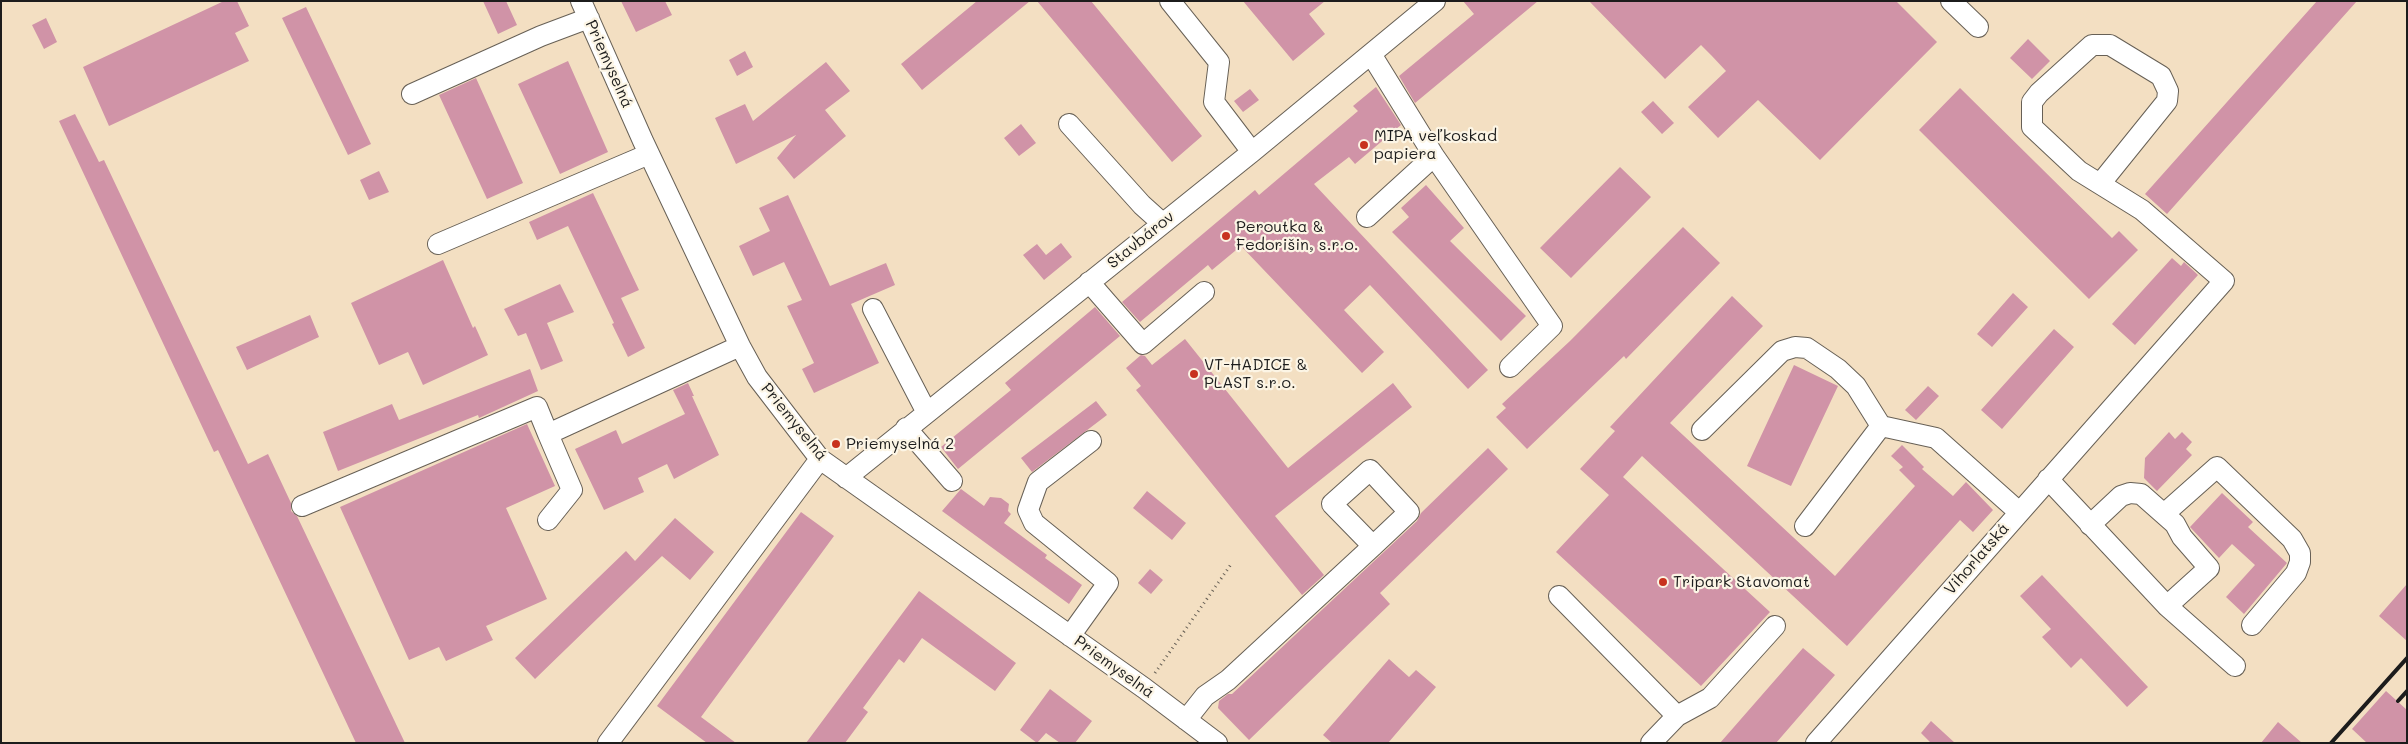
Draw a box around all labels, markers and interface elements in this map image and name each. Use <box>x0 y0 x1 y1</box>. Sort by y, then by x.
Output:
street label: Priemyselná <box>581 17 637 111</box>
place label: MIPA veľkoskad papiera <box>1374 126 1497 164</box>
marker: MIPA veľkoskad papiera <box>1358 139 1370 151</box>
street label: Stavbárov <box>1104 207 1178 273</box>
place label: Peroutka & Fedorišin, s.r.o. <box>1236 217 1358 255</box>
marker: Peroutka & Fedorišin, s.r.o. <box>1220 230 1232 242</box>
place label: VT-HADICE & PLAST s.r.o. <box>1204 355 1308 393</box>
marker: VT-HADICE & PLAST s.r.o. <box>1188 368 1200 380</box>
street label: Priemyselná <box>757 379 831 465</box>
place label: Priemyselná 2 <box>846 434 954 454</box>
marker: Priemyselná 2 <box>830 438 842 450</box>
street label: Vihorlatská <box>1941 519 2013 599</box>
place label: Tripark Stavomat <box>1673 572 1810 592</box>
marker: Tripark Stavomat <box>1657 576 1669 588</box>
street label: Priemyselná <box>1070 632 1158 702</box>

